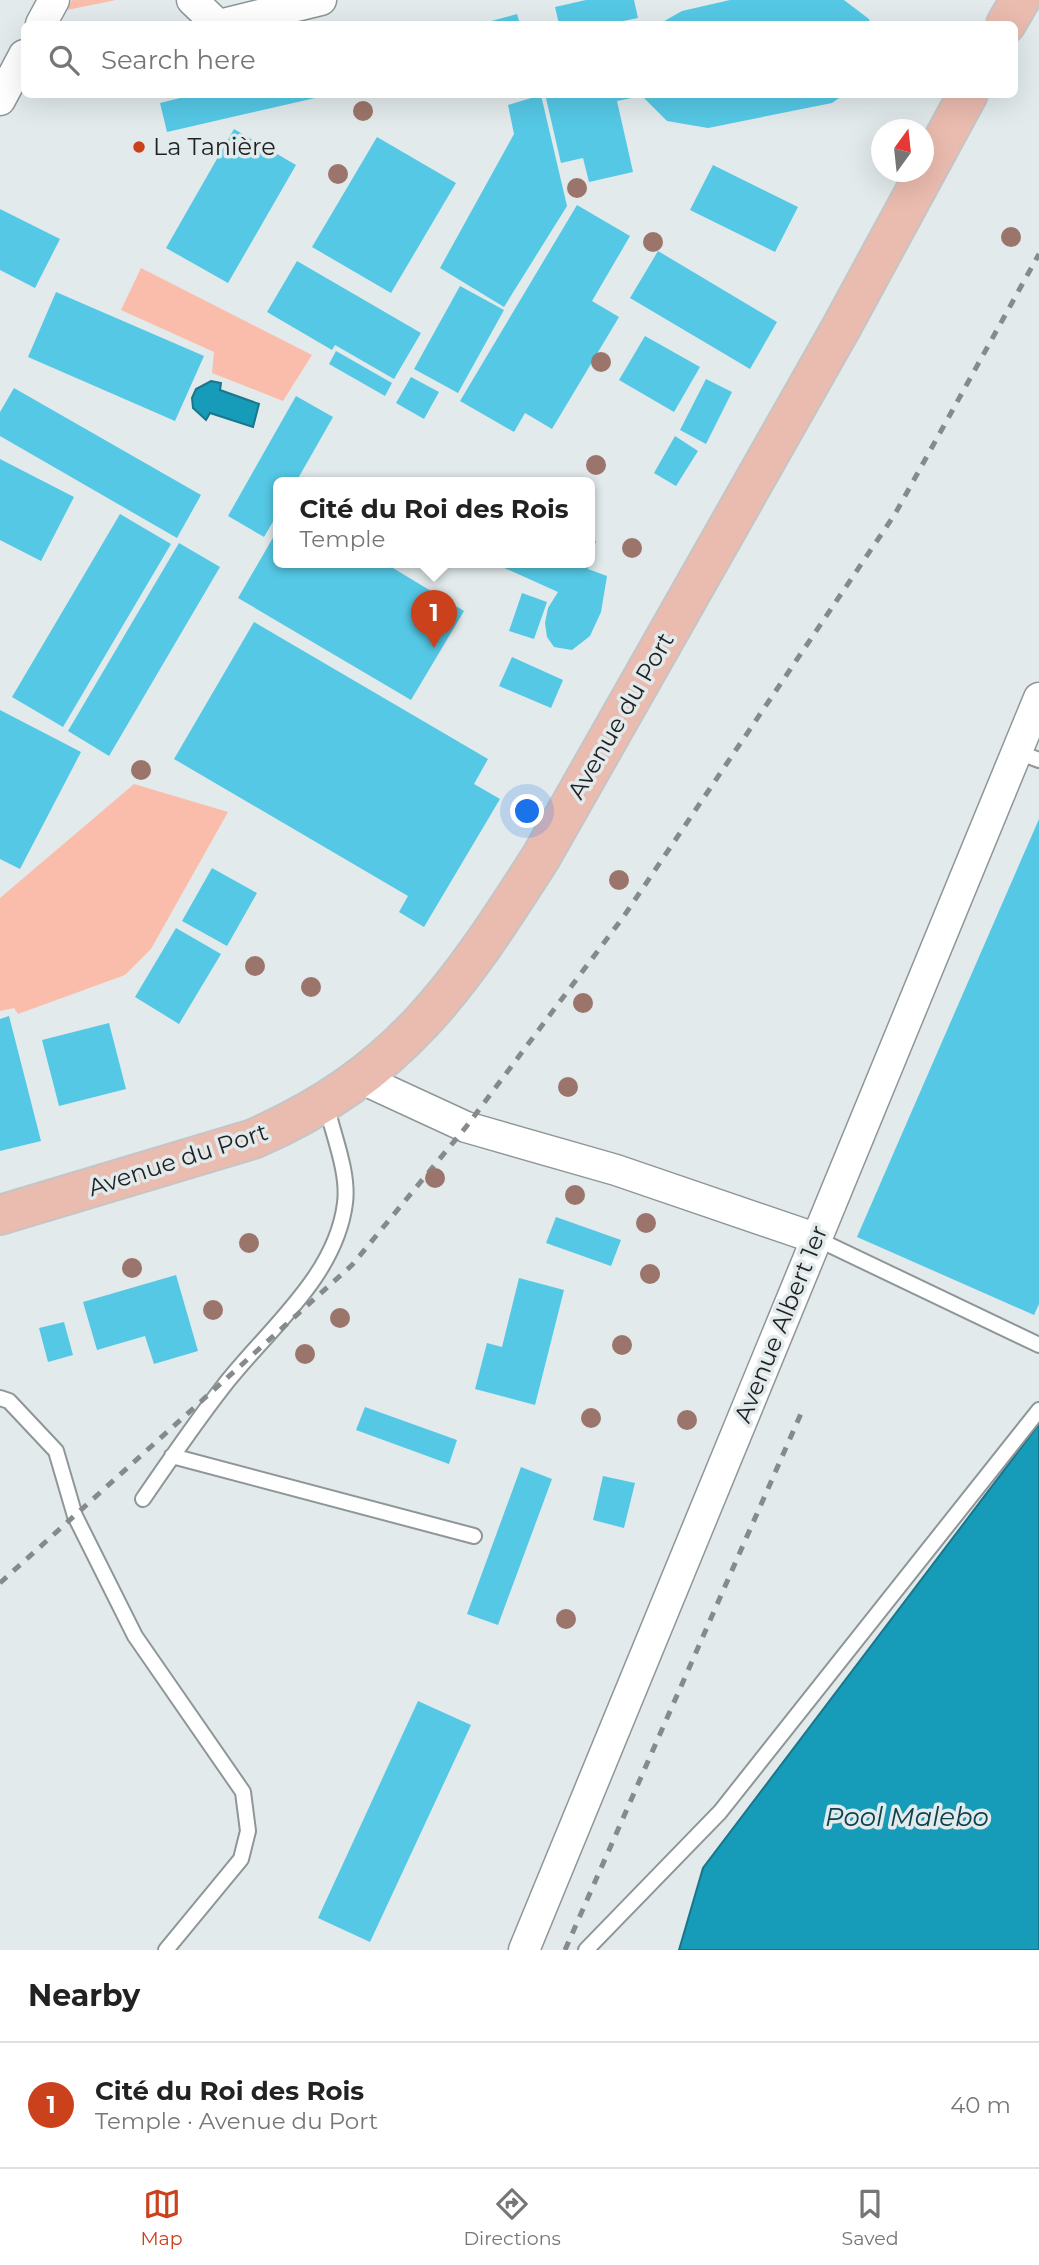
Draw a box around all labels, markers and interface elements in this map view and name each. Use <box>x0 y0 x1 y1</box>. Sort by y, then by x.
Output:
search box <box>21 21 1018 98</box>
icon: search <box>45 41 83 79</box>
text: Search here <box>101 44 256 76</box>
north arrow <box>871 119 934 182</box>
place label: La Tanière <box>153 132 276 161</box>
marker: La Tanière <box>131 139 147 155</box>
popup <box>273 477 595 568</box>
text: Cité du Roi des Rois <box>299 493 569 525</box>
text: Temple <box>299 525 385 553</box>
pin: 1 <box>411 590 457 648</box>
street label: Avenue du Port <box>561 627 680 804</box>
your location <box>510 794 544 828</box>
street label: Avenue du Port <box>84 1117 272 1202</box>
street label: Avenue Albert 1er <box>728 1221 833 1427</box>
water label: Pool Malebo <box>825 1801 989 1833</box>
text: Nearby <box>28 1977 140 2014</box>
text: Cité du Roi des Rois <box>95 2075 364 2107</box>
text: 1 <box>46 2091 56 2119</box>
text: 40 m <box>950 2091 1011 2119</box>
text: Temple · Avenue du Port <box>95 2107 378 2135</box>
tab: Map <box>140 2185 183 2250</box>
tab: Directions <box>463 2185 561 2250</box>
tab: Saved <box>842 2185 899 2250</box>

